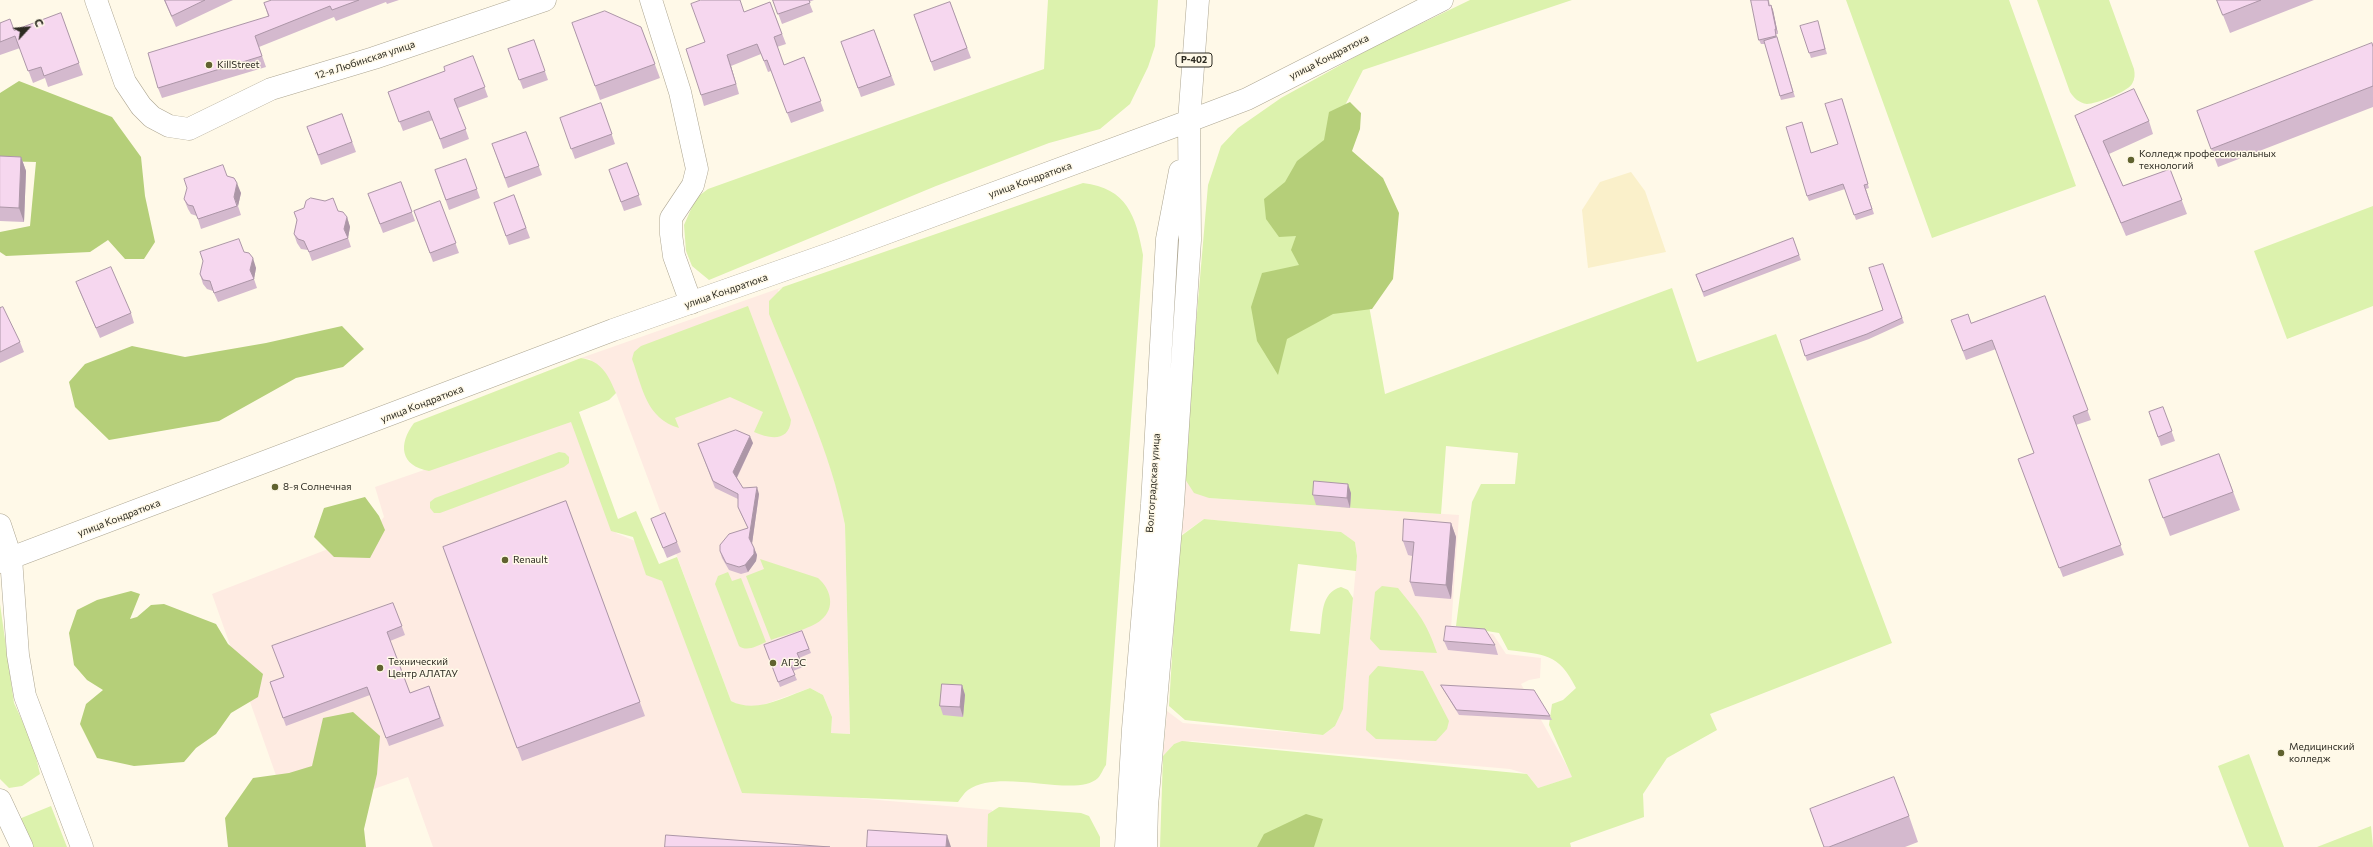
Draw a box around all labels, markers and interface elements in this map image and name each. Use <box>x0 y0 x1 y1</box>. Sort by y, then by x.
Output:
north arrow <box>8 8 48 48</box>
text: С <box>32 16 47 29</box>
street label: улица Кондратюка <box>1287 32 1371 82</box>
street label: 12-я Любинская улица <box>313 38 417 82</box>
road number: Р-402 <box>1176 53 1212 67</box>
place label: KillStreet <box>217 59 260 71</box>
marker: KillStreet <box>204 60 214 70</box>
place label: Колледж профессиональных технологий <box>2139 148 2276 172</box>
marker: Колледж профессиональных технологий <box>2126 155 2136 165</box>
street label: улица Кондратюка <box>987 159 1073 201</box>
street label: улица Кондратюка <box>683 271 769 311</box>
street label: улица Кондратюка <box>379 383 465 425</box>
street label: Волгоградская улица <box>1144 433 1162 533</box>
place label: 8-я Солнечная <box>283 481 351 493</box>
marker: 8-я Солнечная <box>270 482 280 492</box>
street label: улица Кондратюка <box>76 497 162 539</box>
place label: Renault <box>513 554 548 566</box>
marker: Renault <box>500 555 510 565</box>
place label: Технический Центр АЛАТАУ <box>388 656 458 680</box>
place label: АГЗС <box>781 657 806 669</box>
marker: АГЗС <box>768 658 778 668</box>
marker: Технический Центр АЛАТАУ <box>375 663 385 673</box>
place label: Медицинский колледж <box>2289 741 2354 764</box>
marker: Медицинский колледж <box>2276 748 2286 758</box>

